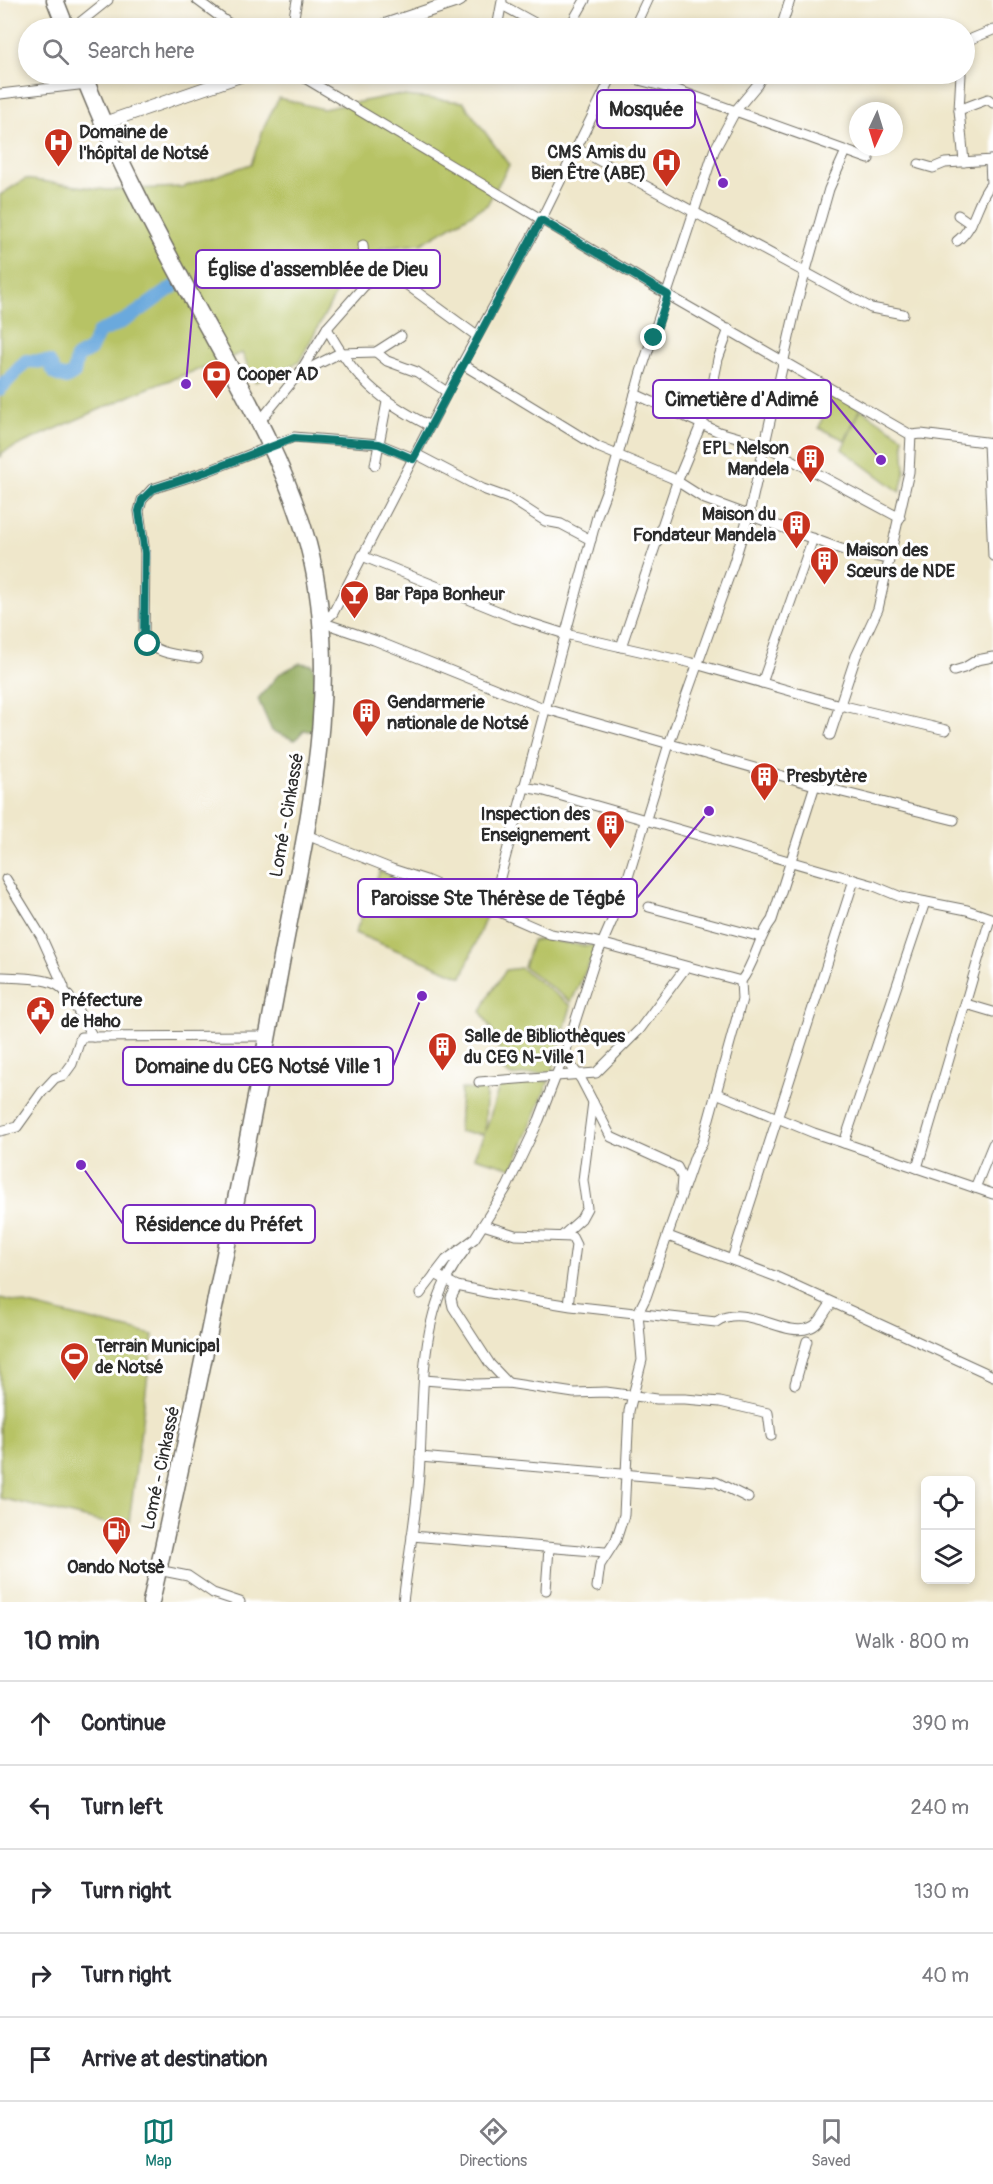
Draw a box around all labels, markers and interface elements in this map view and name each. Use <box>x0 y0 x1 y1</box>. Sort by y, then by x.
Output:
search box <box>18 18 975 84</box>
icon: search <box>39 35 72 68</box>
text: Search here <box>87 37 194 65</box>
callout: Mosquée <box>597 90 695 128</box>
text: Mosquée <box>609 97 684 122</box>
north arrow <box>849 102 903 156</box>
place label: Domaine de l'hôpital de Notsé <box>79 121 210 165</box>
hospital icon: Domaine de l'hôpital de Notsé <box>42 126 74 168</box>
place label: CMS Amis du Bien Être (ABE) <box>531 141 646 185</box>
hospital icon: CMS Amis du Bien Être (ABE) <box>651 146 683 188</box>
callout: Église d'assemblée de Dieu <box>196 250 440 288</box>
text: Église d'assemblée de Dieu <box>208 257 428 282</box>
route end <box>640 324 666 350</box>
bank icon: Cooper AD <box>200 358 232 400</box>
place label: Cooper AD <box>237 363 318 386</box>
callout: Cimetière d'Adimé <box>653 380 831 418</box>
text: Cimetière d'Adimé <box>665 387 819 412</box>
place label: EPL Nelson Mandela <box>703 437 790 481</box>
building icon: EPL Nelson Mandela <box>794 442 826 484</box>
place label: Maison du Fondateur Mandela <box>633 503 777 547</box>
building icon: Maison du Fondateur Mandela <box>781 508 813 550</box>
place label: Maison des Sœurs de NDE <box>846 539 956 583</box>
building icon: Maison des Sœurs de NDE <box>809 544 841 586</box>
bar icon: Bar Papa Bonheur <box>338 578 370 620</box>
place label: Bar Papa Bonheur <box>375 583 505 606</box>
route start <box>134 630 160 656</box>
place label: Gendarmerie nationale de Notsé <box>387 691 529 735</box>
building icon: Gendarmerie nationale de Notsé <box>350 696 382 738</box>
street label: Lomé - Cinkassé <box>265 751 309 879</box>
building icon: Presbytère <box>749 760 781 802</box>
place label: Presbytère <box>786 765 868 788</box>
place label: Inspection des Enseignement <box>481 803 591 847</box>
building icon: Inspection des Enseignement <box>595 808 627 850</box>
callout: Paroisse Ste Thérèse de Tégbé <box>358 879 637 917</box>
text: Paroisse Ste Thérèse de Tégbé <box>370 886 626 911</box>
place label: Préfecture de Haho <box>61 989 143 1033</box>
public building icon: Préfecture de Haho <box>24 994 56 1036</box>
place label: Salle de Bibliothèques du CEG N-Ville 1 <box>464 1025 626 1069</box>
building icon: Salle de Bibliothèques du CEG N-Ville 1 <box>427 1030 459 1072</box>
callout: Domaine du CEG Notsé Ville 1 <box>123 1047 393 1085</box>
text: Domaine du CEG Notsé Ville 1 <box>135 1054 381 1079</box>
callout: Résidence du Préfet <box>123 1205 315 1243</box>
text: Résidence du Préfet <box>135 1212 304 1237</box>
place label: Terrain Municipal de Notsé <box>94 1335 220 1379</box>
sports icon: Terrain Municipal de Notsé <box>58 1340 90 1382</box>
street label: Lomé - Cinkassé <box>137 1404 185 1532</box>
map controls <box>921 1476 975 1584</box>
button: locate <box>921 1476 975 1530</box>
fuel station icon: Oando Notsè <box>100 1514 132 1556</box>
button: layers <box>921 1530 975 1584</box>
place label: Oando Notsè <box>67 1556 166 1579</box>
text: 10 min <box>24 1625 100 1657</box>
text: Walk · 800 m <box>855 1629 969 1654</box>
icon: ahead <box>24 1707 57 1740</box>
text: Continue <box>81 1709 165 1737</box>
text: 390 m <box>912 1711 969 1736</box>
icon: left <box>24 1791 57 1824</box>
text: Turn left <box>81 1793 163 1821</box>
text: 240 m <box>910 1795 969 1820</box>
icon: right <box>24 1875 57 1908</box>
text: Turn right <box>81 1877 171 1905</box>
text: 130 m <box>914 1879 969 1904</box>
icon: right <box>24 1959 57 1992</box>
text: Turn right <box>81 1961 171 1989</box>
text: 40 m <box>922 1963 969 1988</box>
icon: arrive <box>24 2043 57 2076</box>
text: Arrive at destination <box>81 2045 267 2073</box>
tab: Map <box>142 2115 175 2171</box>
tab: Directions <box>459 2115 527 2171</box>
tab: Saved <box>811 2115 851 2171</box>

